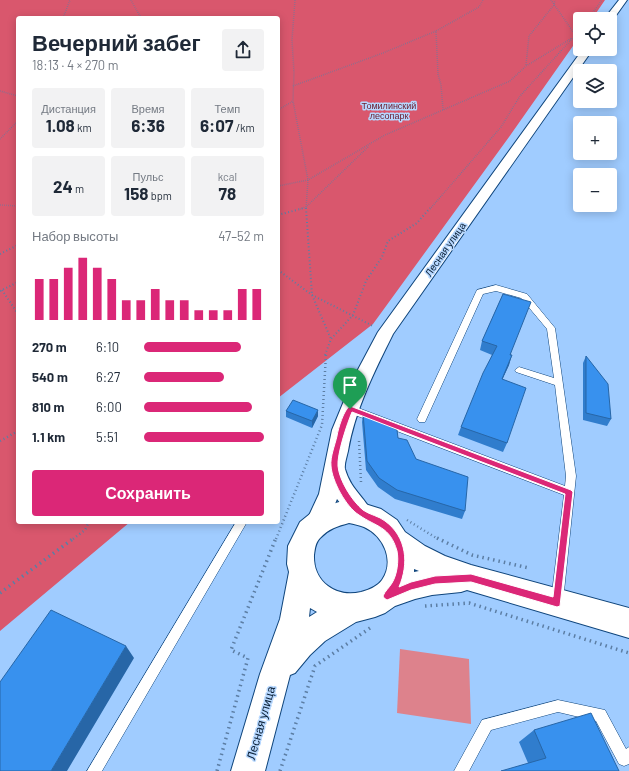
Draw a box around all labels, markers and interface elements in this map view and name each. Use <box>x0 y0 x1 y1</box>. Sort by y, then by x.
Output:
map controls <box>573 12 617 212</box>
button: locate <box>573 12 617 56</box>
text: Вечерний забег <box>32 29 201 55</box>
button: share <box>222 29 264 71</box>
text: 18:13 · 4 × 270 m <box>32 57 119 73</box>
button: layers <box>573 64 617 108</box>
park label: Томилинский лесопарк <box>362 100 416 121</box>
text: Дистанция <box>41 102 96 115</box>
text: Время <box>131 102 165 115</box>
text: Темп <box>214 102 240 115</box>
text: 1.08 <box>46 115 75 135</box>
text: 6:36 <box>131 115 165 135</box>
text: 6:07 <box>200 115 233 135</box>
button: + <box>573 116 617 160</box>
text: km <box>75 121 92 134</box>
text: /km <box>233 121 255 134</box>
button: − <box>573 168 617 212</box>
text: Пульс <box>133 170 163 183</box>
text: kcal <box>218 170 237 183</box>
text: 24 <box>53 176 73 196</box>
text: m <box>73 182 84 195</box>
text: 158 <box>124 183 149 203</box>
text: 78 <box>219 183 236 203</box>
text: bpm <box>149 189 172 202</box>
street label: Лесная улица <box>422 219 468 278</box>
text: Набор высоты <box>32 228 118 244</box>
text: 47–52 m <box>218 228 264 244</box>
text: 270 m <box>32 339 67 355</box>
text: 6:10 <box>96 339 119 355</box>
pin <box>333 368 367 409</box>
text: 540 m <box>32 369 68 385</box>
text: 6:27 <box>96 369 120 385</box>
icon: arrive <box>339 374 361 396</box>
text: 810 m <box>32 399 64 415</box>
text: 6:00 <box>96 399 122 415</box>
text: 1.1 km <box>32 429 65 445</box>
text: 5:51 <box>96 429 118 445</box>
button: Сохранить <box>32 470 264 516</box>
street label: Лесная улица <box>243 684 278 761</box>

